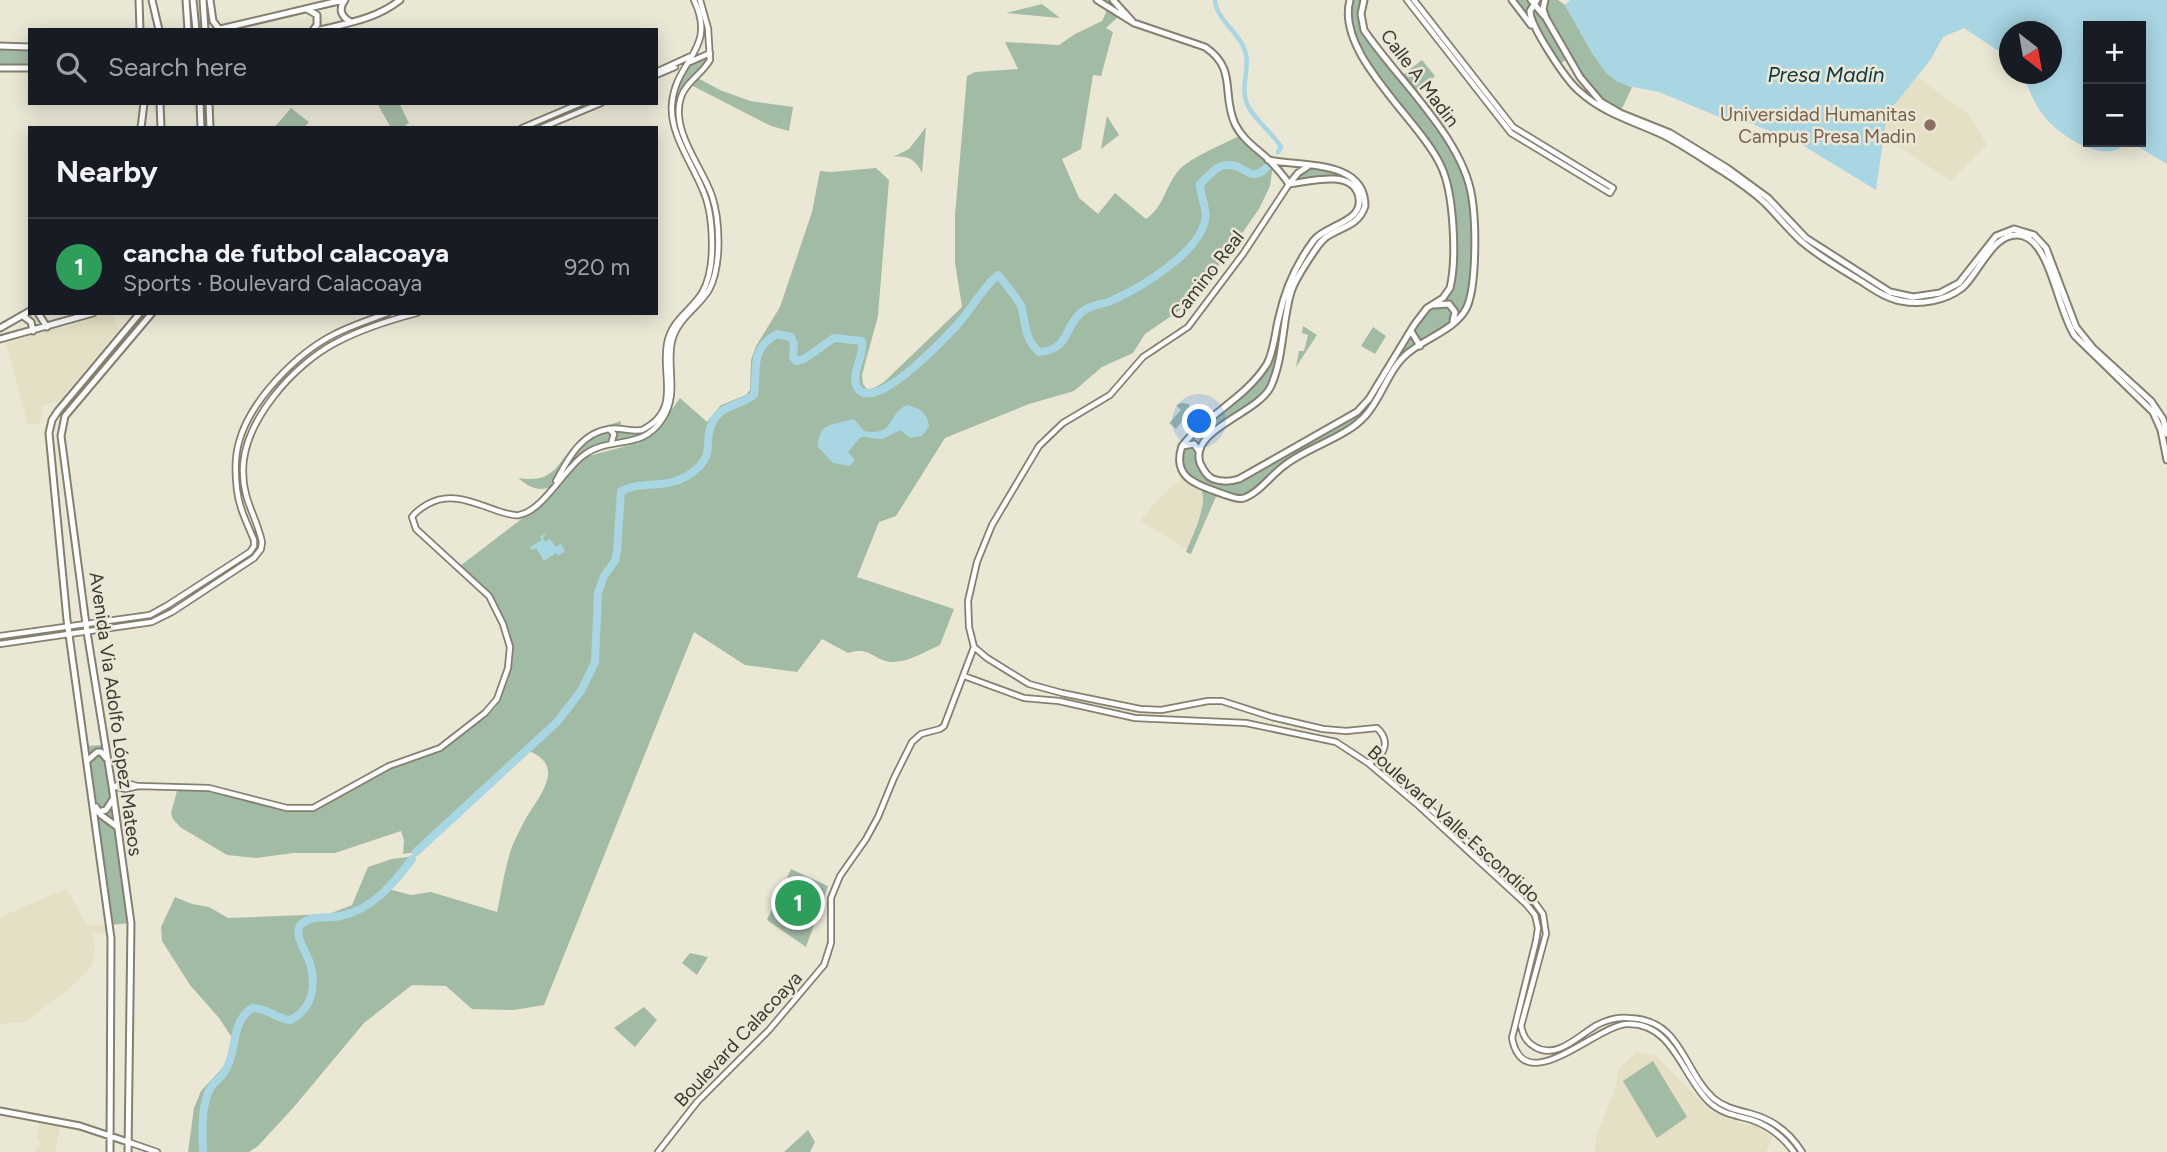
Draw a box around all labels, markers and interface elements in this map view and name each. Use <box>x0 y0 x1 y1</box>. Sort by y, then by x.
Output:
north arrow <box>1999 21 2062 84</box>
map controls <box>2083 21 2146 147</box>
button: + <box>2083 21 2146 84</box>
street label: Calle A Madin <box>1376 25 1464 131</box>
search box <box>28 28 658 105</box>
icon: search <box>52 48 90 86</box>
text: Search here <box>108 51 247 83</box>
water label: Presa Madín <box>1767 62 1885 87</box>
button: − <box>2083 84 2146 147</box>
place label: Universidad Humanitas Campus Presa Madin <box>1720 103 1916 148</box>
marker: Universidad Humanitas Campus Presa Madin <box>1922 117 1938 133</box>
text: Nearby <box>56 153 158 190</box>
street label: Camino Real <box>1165 226 1249 324</box>
text: cancha de futbol calacoaya <box>123 237 449 269</box>
text: 1 <box>74 253 84 281</box>
text: 920 m <box>564 253 630 281</box>
text: Sports · Boulevard Calacoaya <box>123 269 422 297</box>
your location <box>1182 404 1216 438</box>
street label: Avenida Via Adolfo López Mateos <box>85 571 147 858</box>
street label: Boulevard Valle Escondido <box>1363 740 1545 908</box>
pin: 1 <box>775 877 821 929</box>
street label: Boulevard Calacoaya <box>669 967 807 1111</box>

